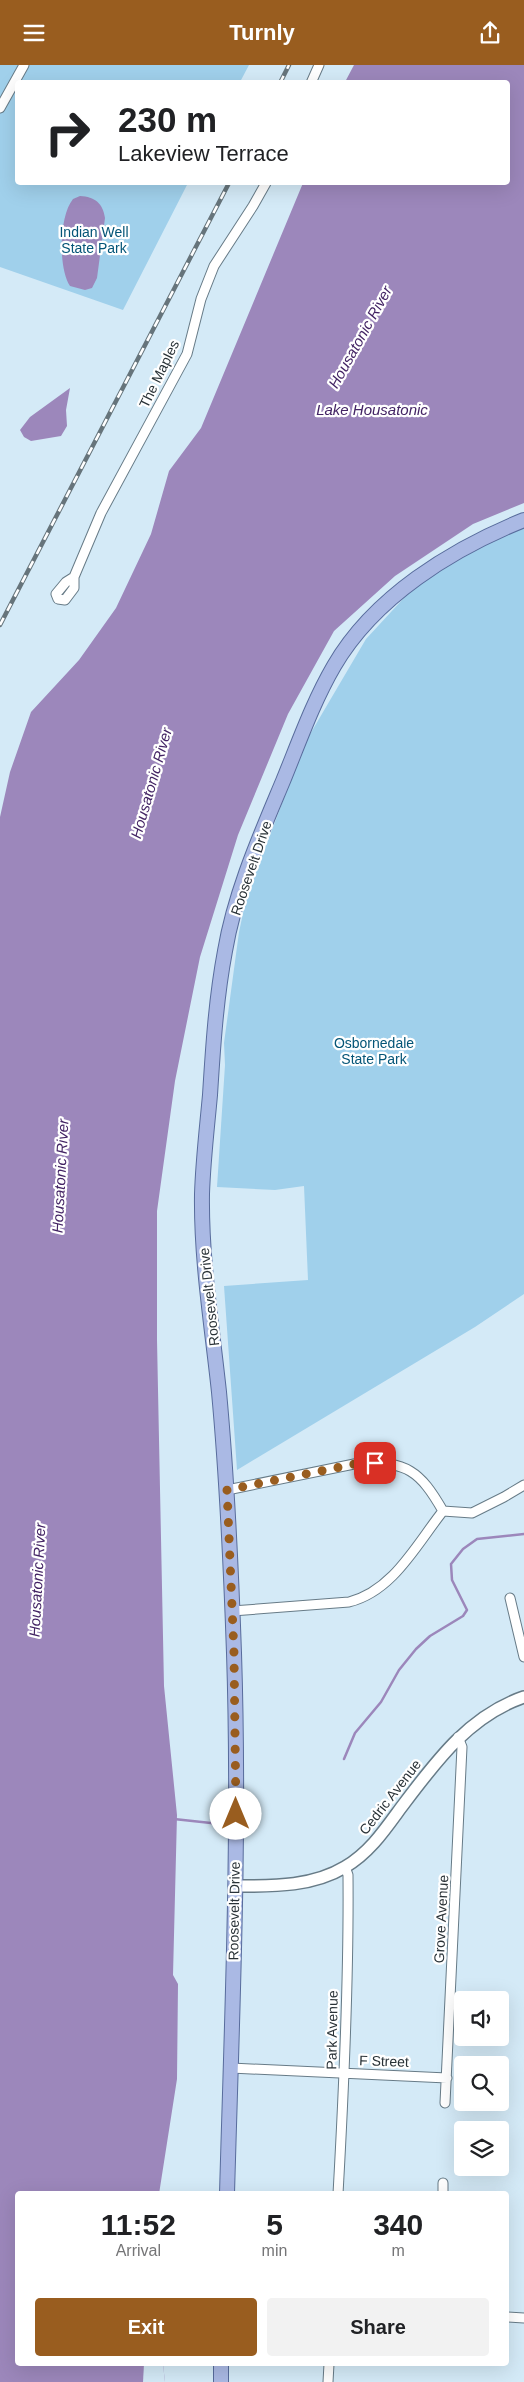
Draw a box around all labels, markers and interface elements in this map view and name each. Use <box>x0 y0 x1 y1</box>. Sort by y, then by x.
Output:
icon: menu <box>20 19 48 47</box>
icon: share <box>476 19 504 47</box>
text: Turnly <box>229 20 295 45</box>
icon: right <box>35 100 100 165</box>
text: 230 m <box>118 100 217 139</box>
text: Lakeview Terrace <box>118 141 289 166</box>
park label: Indian Well State Park <box>59 224 129 256</box>
water label: Housatonic River <box>325 282 396 391</box>
street label: The Maples <box>136 338 182 410</box>
water label: Lake Housatonic <box>316 401 428 418</box>
water label: Housatonic River <box>127 725 175 840</box>
street label: Roosevelt Drive <box>227 818 275 917</box>
park label: Osbornedale State Park <box>334 1035 414 1067</box>
water label: Housatonic River <box>49 1118 72 1233</box>
street label: Roosevelt Drive <box>196 1247 222 1347</box>
pin <box>354 1442 396 1484</box>
icon: arrive <box>361 1449 389 1477</box>
water label: Housatonic River <box>26 1522 49 1637</box>
street label: Cedric Avenue <box>356 1756 424 1838</box>
position arrow <box>209 1787 261 1839</box>
street label: Roosevelt Drive <box>225 1861 243 1961</box>
street label: Grove Avenue <box>431 1874 451 1964</box>
street label: Park Avenue <box>323 1990 341 2070</box>
map controls <box>454 1991 509 2176</box>
button: sound <box>454 1991 509 2046</box>
street label: F Street <box>359 2052 409 2070</box>
button: search <box>454 2056 509 2111</box>
button: layers <box>454 2121 509 2176</box>
text: 11:52 <box>101 2208 176 2241</box>
text: 5 <box>266 2208 283 2241</box>
text: 340 <box>373 2208 423 2241</box>
text: Arrival <box>116 2242 161 2259</box>
text: min <box>262 2242 287 2259</box>
text: m <box>392 2242 405 2259</box>
button: Exit <box>35 2298 257 2356</box>
button: Share <box>267 2298 489 2356</box>

